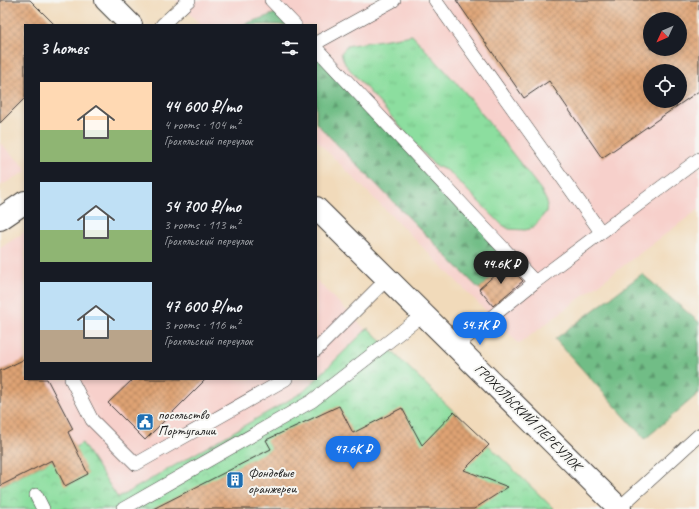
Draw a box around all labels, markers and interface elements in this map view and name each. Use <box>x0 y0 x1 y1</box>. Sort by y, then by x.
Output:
north arrow <box>643 12 687 56</box>
map controls <box>643 12 687 108</box>
icon: filters <box>279 37 301 59</box>
text: 3 homes <box>40 38 88 59</box>
button: locate <box>643 64 687 108</box>
text: 44 600 ₽/mo <box>164 96 241 117</box>
icon: home <box>72 98 120 146</box>
text: 4 rooms · 104 m² <box>164 117 240 133</box>
text: Грохольский переулок <box>164 133 253 149</box>
text: 54 700 ₽/mo <box>164 196 241 217</box>
icon: home <box>72 198 120 246</box>
text: 3 rooms · 113 m² <box>164 217 240 233</box>
text: Грохольский переулок <box>164 233 253 249</box>
pin: 44.6K ₽ <box>464 251 538 285</box>
text: 44.6K ₽ <box>483 256 519 272</box>
text: 47 600 ₽/mo <box>164 296 241 317</box>
icon: home <box>72 298 120 346</box>
pin: 54.7K ₽ <box>443 312 517 346</box>
text: 3 rooms · 116 m² <box>164 317 240 333</box>
text: 54.7K ₽ <box>462 317 498 333</box>
text: Грохольский переулок <box>164 333 253 349</box>
street label: ГРОХОЛЬСКИЙ ПЕРЕУЛОК <box>471 360 587 476</box>
place label: посольство Португалии <box>158 406 217 439</box>
public building icon: посольство Португалии <box>135 412 155 432</box>
pin: 47.6K ₽ <box>316 436 390 470</box>
text: 47.6K ₽ <box>335 441 371 457</box>
place label: Фондовые оранжереи <box>248 464 297 497</box>
building icon: Фондовые оранжереи <box>225 470 245 490</box>

